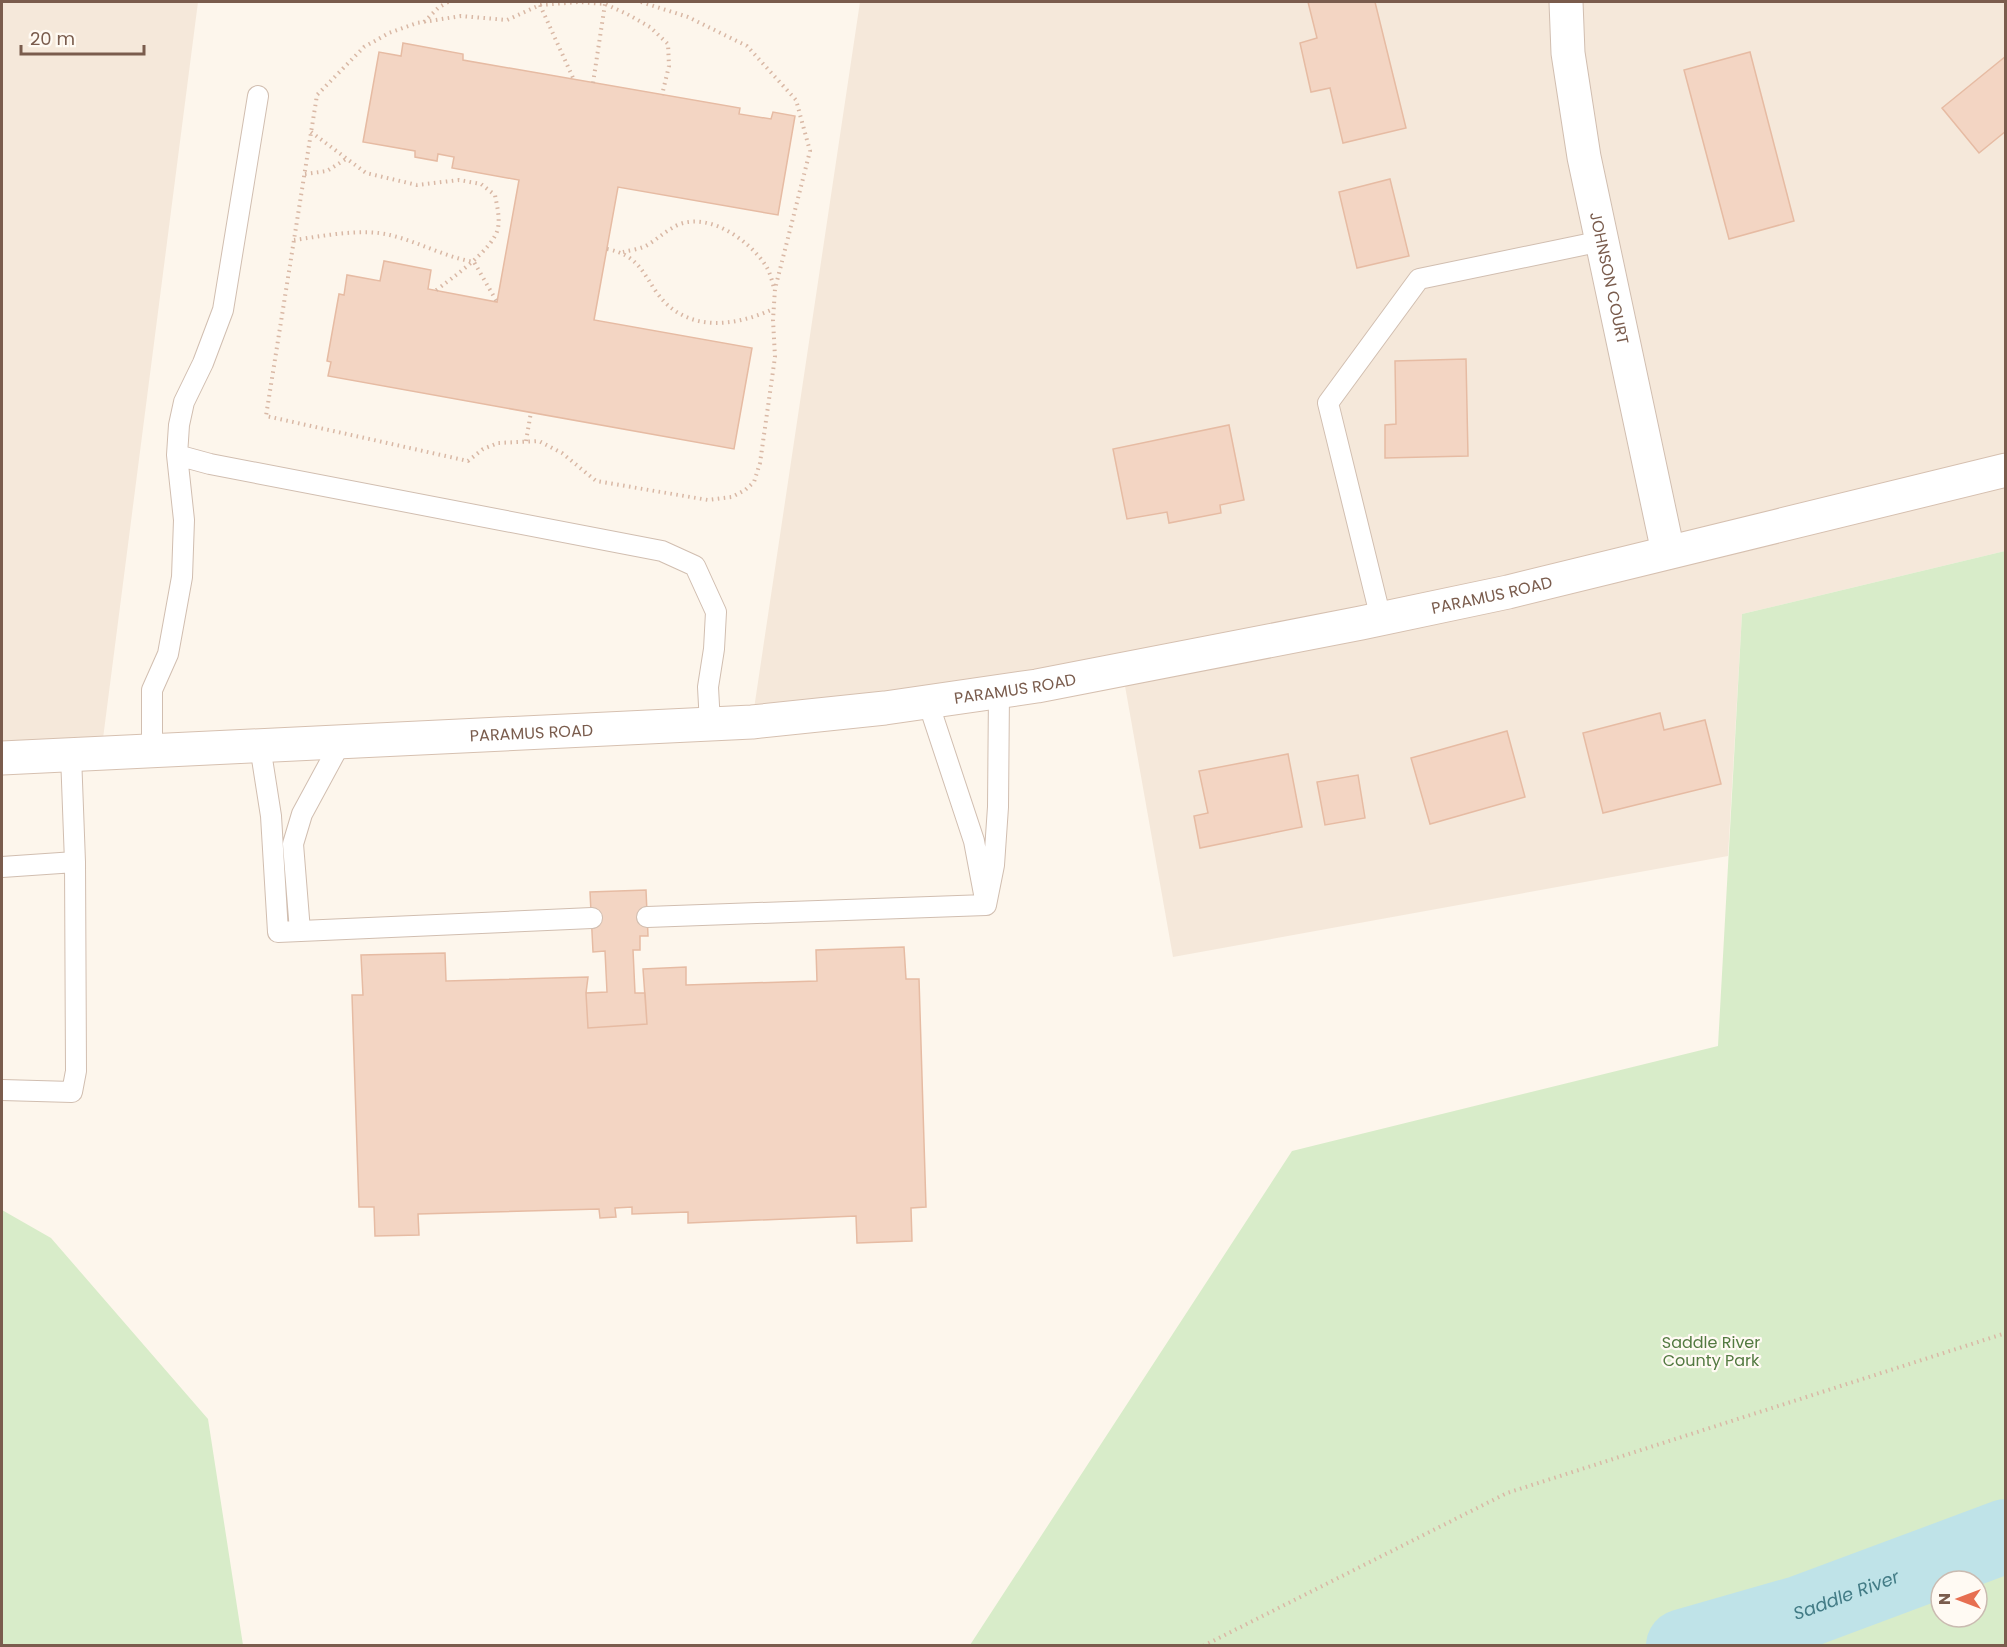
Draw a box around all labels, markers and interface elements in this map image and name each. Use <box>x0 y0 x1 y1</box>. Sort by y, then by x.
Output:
scale bar <box>21 18 144 56</box>
text: 20 m <box>30 26 75 51</box>
street label: JOHNSON COURT <box>1584 210 1635 347</box>
street label: PARAMUS ROAD <box>1429 571 1555 620</box>
street label: PARAMUS ROAD <box>952 668 1078 710</box>
street label: PARAMUS ROAD <box>469 719 594 748</box>
park label: Saddle River County Park <box>1662 1331 1760 1372</box>
water label: Saddle River <box>1790 1563 1904 1626</box>
north arrow <box>1929 1569 1989 1629</box>
text: N <box>1933 1593 1956 1605</box>

